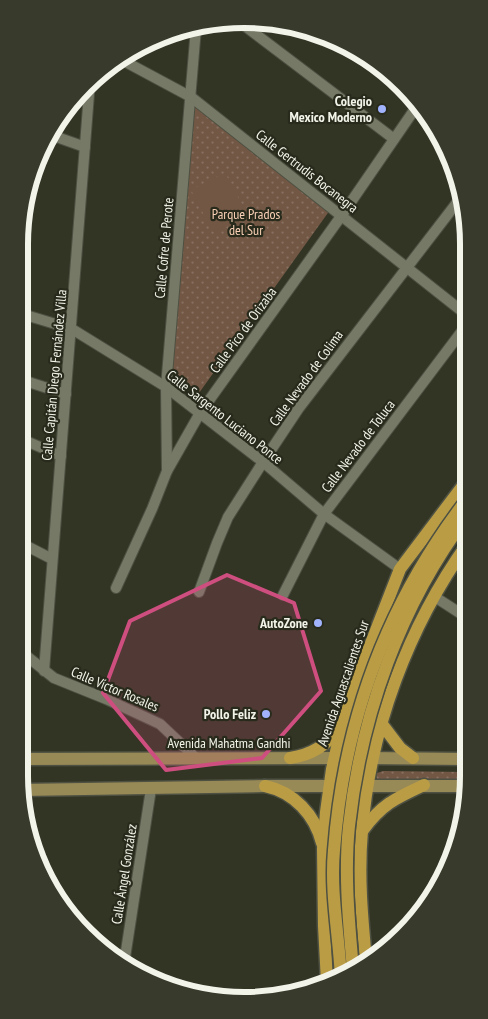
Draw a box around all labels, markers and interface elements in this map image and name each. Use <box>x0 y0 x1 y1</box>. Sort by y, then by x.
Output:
place label: Colegio Mexico Moderno <box>289 92 372 126</box>
marker: Colegio Mexico Moderno <box>376 103 388 115</box>
street label: Calle Gertrudis Bocanegra <box>252 125 362 217</box>
street label: Calle Cofre de Perote <box>151 197 177 299</box>
park label: Parque Prados del Sur <box>212 205 280 239</box>
street label: Calle Pico de Orizaba <box>206 283 280 377</box>
street label: Calle Capitán Diego Fernández Villa <box>38 289 70 461</box>
street label: Calle Nevado de Colima <box>265 327 347 429</box>
street label: Calle Sargento Luciano Ponce <box>163 366 287 468</box>
street label: Calle Nevado de Toluca <box>317 396 399 496</box>
place label: AutoZone <box>259 614 308 632</box>
marker: AutoZone <box>312 617 324 629</box>
street label: Avenida Aguascalientes Sur <box>313 618 373 748</box>
street label: Calle Víctor Rosales <box>68 662 162 716</box>
place label: Pollo Feliz <box>204 705 256 723</box>
marker: Pollo Feliz <box>260 708 272 720</box>
street label: Avenida Mahatma Gandhi <box>168 734 290 752</box>
street label: Calle Ángel González <box>107 823 141 925</box>

